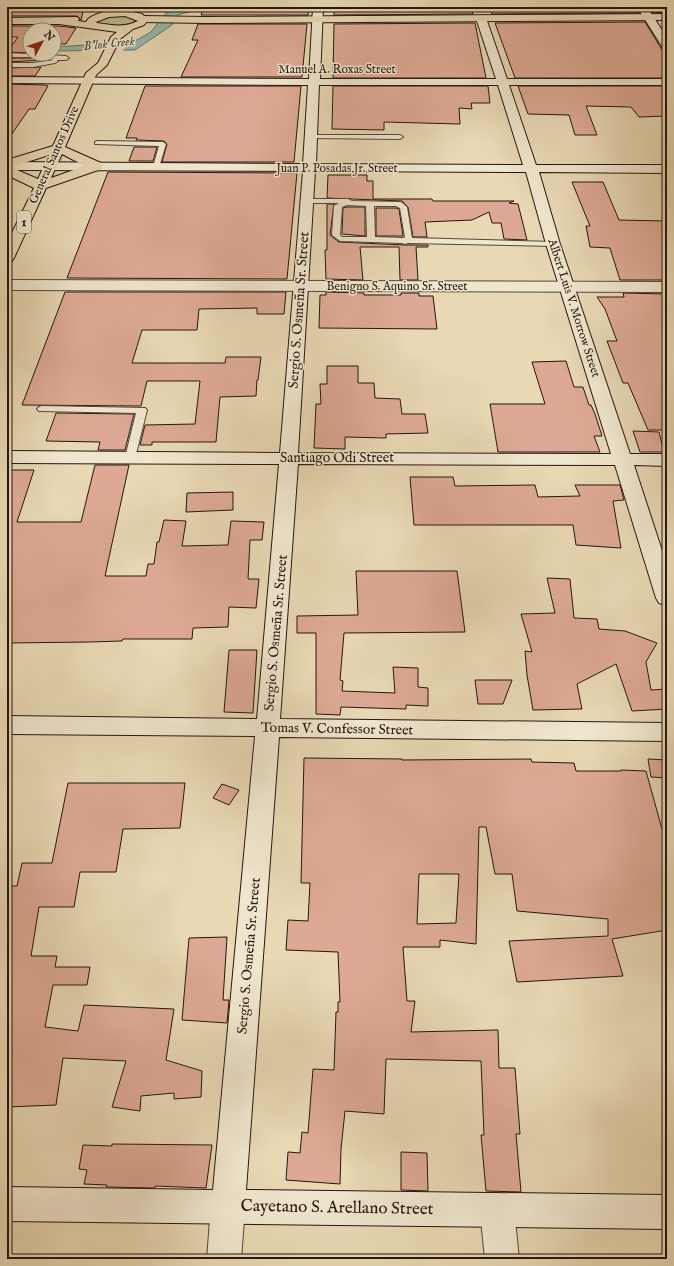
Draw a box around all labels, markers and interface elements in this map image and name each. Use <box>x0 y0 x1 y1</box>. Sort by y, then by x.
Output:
north arrow <box>22 22 62 62</box>
text: N <box>40 27 58 45</box>
water label: B'lok Creek <box>82 33 136 55</box>
street label: Manuel A. Roxas Street <box>278 62 396 77</box>
street label: General Santos Drive <box>26 103 83 206</box>
street label: Juan P. Posadas Jr. Street <box>274 161 398 177</box>
road number: 1 <box>17 211 31 233</box>
street label: Sergio S. Osmeña Sr. Street <box>285 231 313 389</box>
street label: Albert Luis V. Morrow Street <box>544 236 603 379</box>
street label: Benigno S. Aquino Sr. Street <box>327 279 467 295</box>
street label: Santiago Odi Street <box>280 449 394 467</box>
street label: Sergio S. Osmeña Sr. Street <box>260 554 292 712</box>
street label: Tomas V. Confessor Street <box>261 719 414 739</box>
street label: Sergio S. Osmeña Sr. Street <box>233 877 265 1035</box>
street label: Cayetano S. Arellano Street <box>240 1196 434 1220</box>

